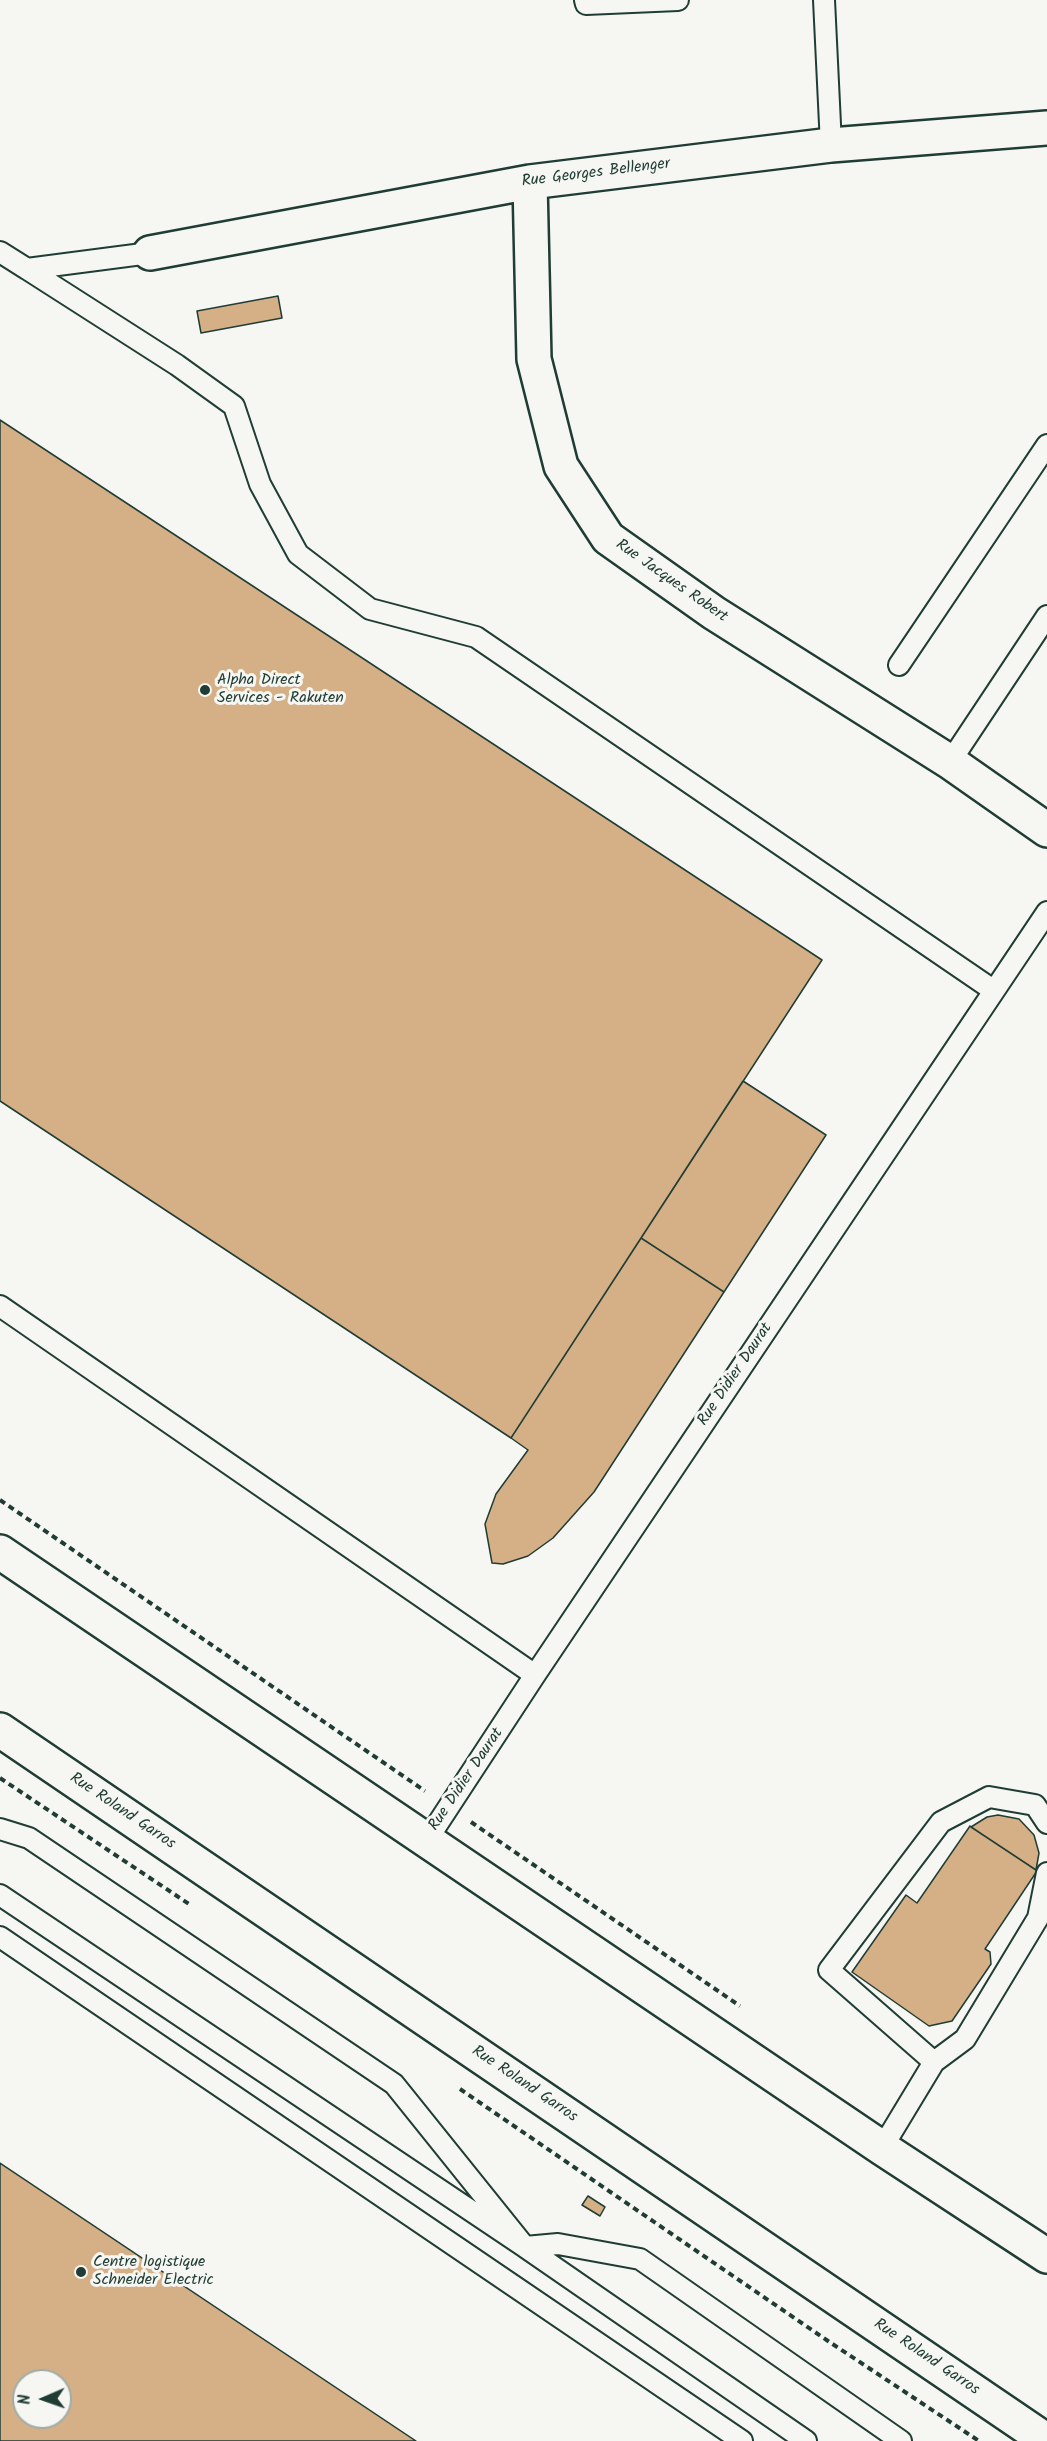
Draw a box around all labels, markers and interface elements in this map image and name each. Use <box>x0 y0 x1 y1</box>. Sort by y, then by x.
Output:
street label: Rue Georges Bellenger <box>521 155 671 193</box>
street label: Rue Jacques Robert <box>611 536 731 628</box>
place label: Alpha Direct Services - Rakuten <box>217 671 344 709</box>
marker: Alpha Direct Services - Rakuten <box>198 683 212 697</box>
street label: Rue Didier Daurat <box>694 1320 778 1430</box>
street label: Rue Didier Daurat <box>425 1725 509 1835</box>
street label: Rue Roland Garros <box>65 1770 179 1854</box>
street label: Rue Roland Garros <box>467 2043 581 2127</box>
place label: Centre logistique Schneider Electric <box>93 2253 214 2291</box>
marker: Centre logistique Schneider Electric <box>74 2265 88 2279</box>
street label: Rue Roland Garros <box>869 2316 983 2400</box>
north arrow <box>12 2369 72 2429</box>
text: N <box>13 2394 38 2405</box>

